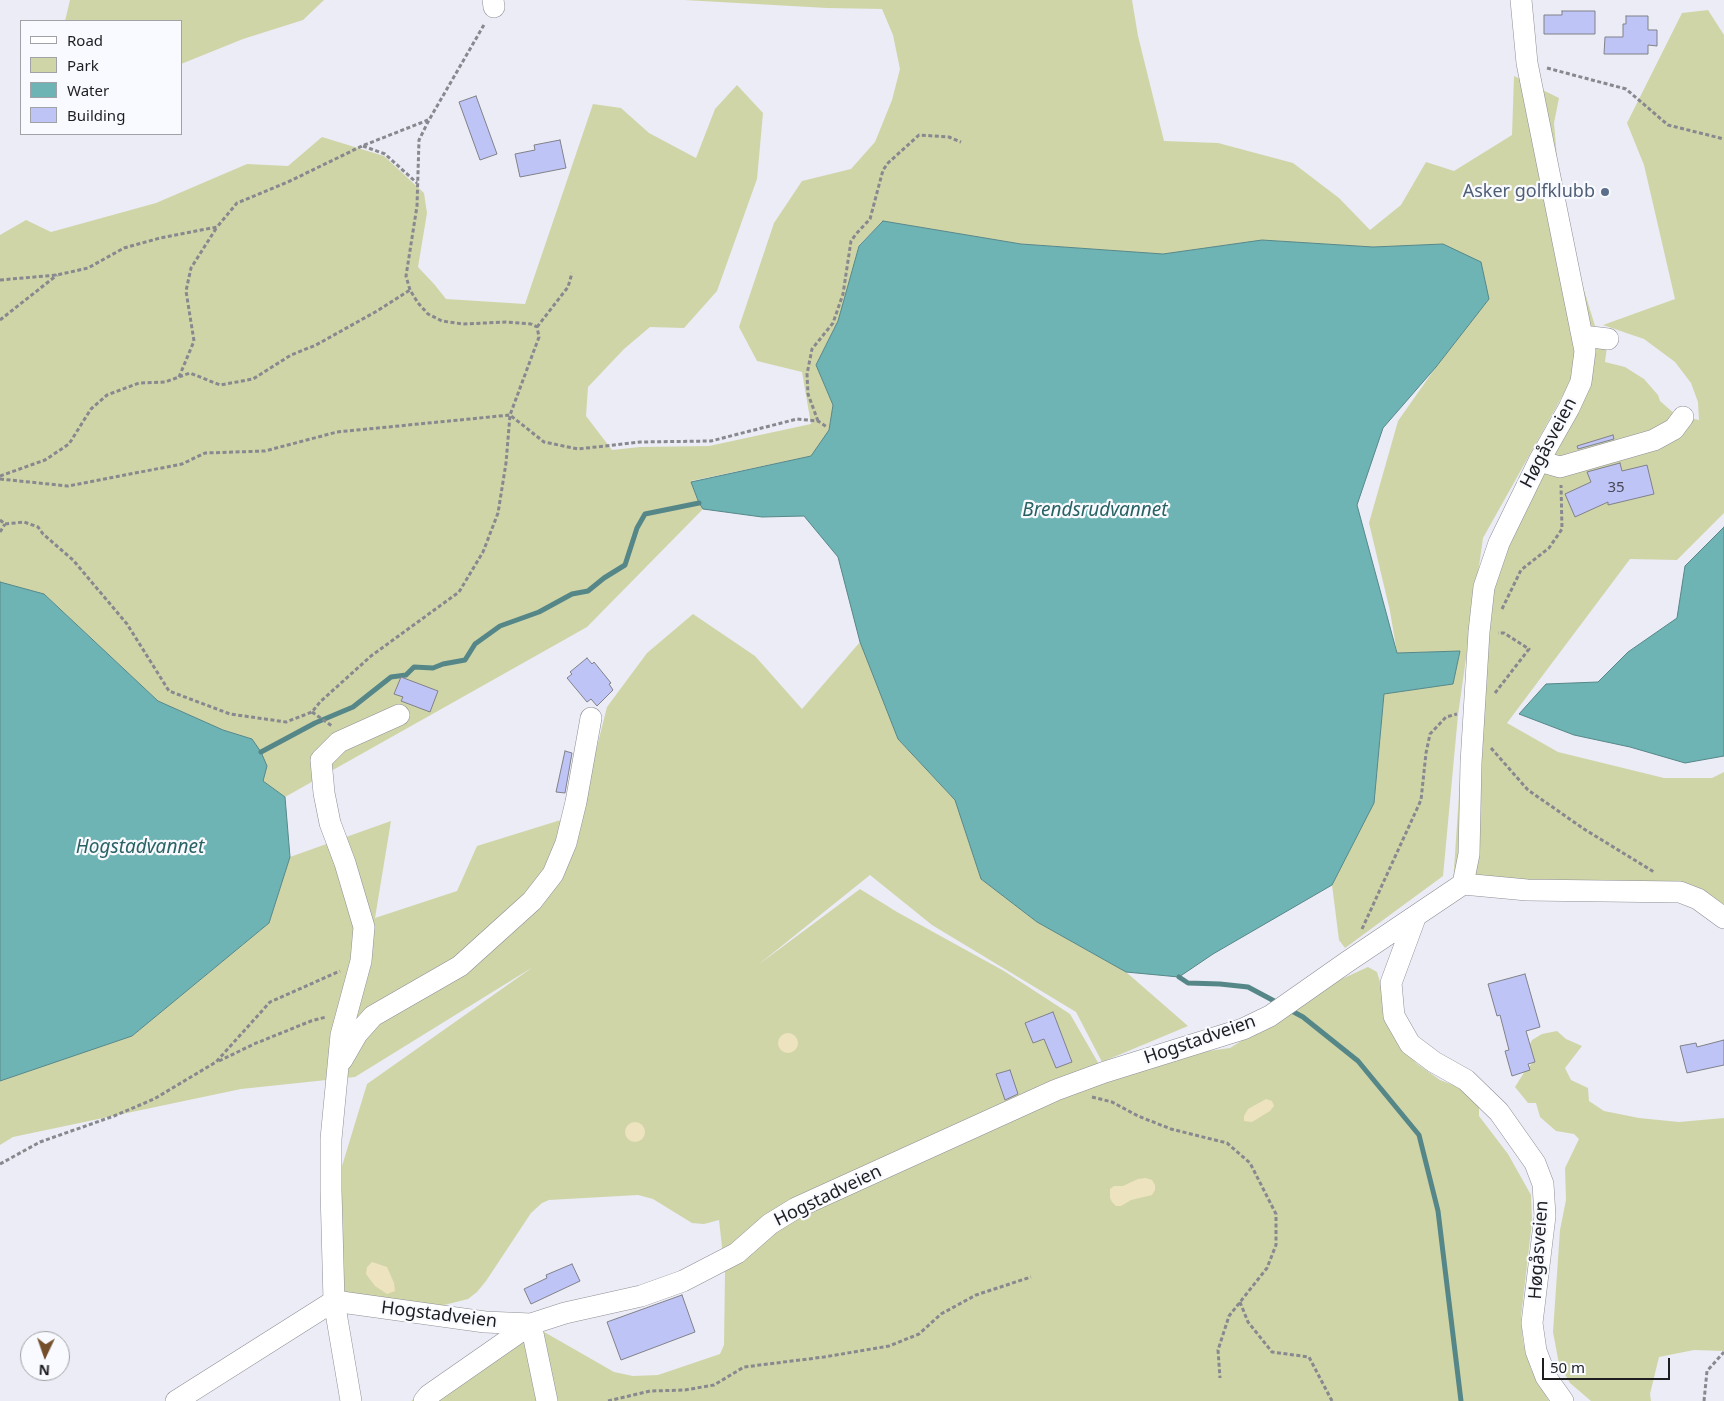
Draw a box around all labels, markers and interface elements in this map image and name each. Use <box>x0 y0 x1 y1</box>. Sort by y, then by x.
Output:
legend <box>20 20 182 135</box>
text: Road <box>67 30 103 50</box>
text: Park <box>67 55 99 75</box>
text: Water <box>67 80 109 100</box>
text: Building <box>67 105 125 125</box>
place label: Asker golfklubb <box>1463 181 1595 203</box>
marker: Asker golfklubb <box>1599 186 1611 198</box>
street label: Høgåsveien <box>1516 394 1582 492</box>
house number: 35 <box>1607 479 1625 497</box>
water label: Brendsrudvannet <box>1022 500 1168 522</box>
water label: Hogstadvannet <box>76 837 204 859</box>
street label: Hogstadveien <box>1141 1011 1259 1069</box>
street label: Hogstadveien <box>771 1161 885 1231</box>
street label: Høgåsveien <box>1525 1200 1553 1300</box>
street label: Hogstadveien <box>380 1297 498 1333</box>
north arrow <box>20 1331 70 1381</box>
scale bar <box>1544 1348 1672 1380</box>
text: 50 m <box>1550 1357 1585 1377</box>
text: N <box>38 1361 50 1380</box>

